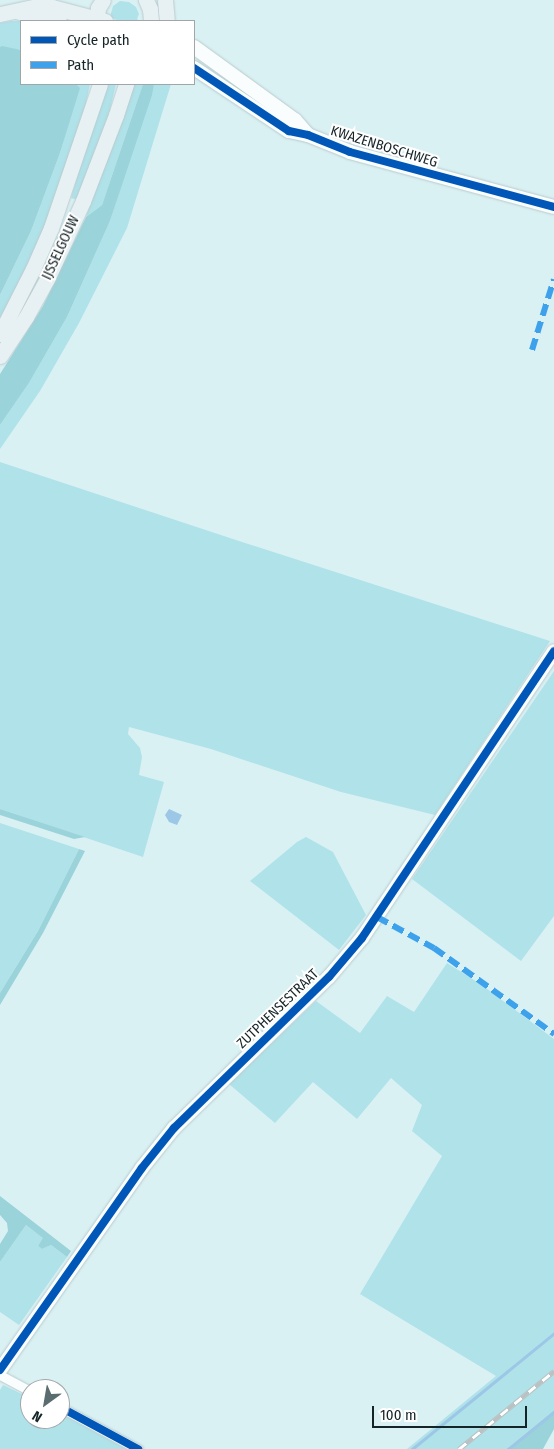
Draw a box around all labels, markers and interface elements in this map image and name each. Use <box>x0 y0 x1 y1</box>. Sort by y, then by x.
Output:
legend <box>20 20 195 85</box>
text: Cycle path <box>67 31 130 49</box>
text: Path <box>67 56 94 74</box>
street label: KWAZENBOSCHWEG <box>329 123 439 171</box>
street label: IJSSELGOUW <box>39 213 83 283</box>
street label: ZUTPHENSESTRAAT <box>234 966 322 1052</box>
north arrow <box>20 1379 70 1429</box>
scale bar <box>374 1396 529 1428</box>
text: 100 m <box>380 1406 417 1424</box>
text: N <box>29 1407 45 1426</box>

